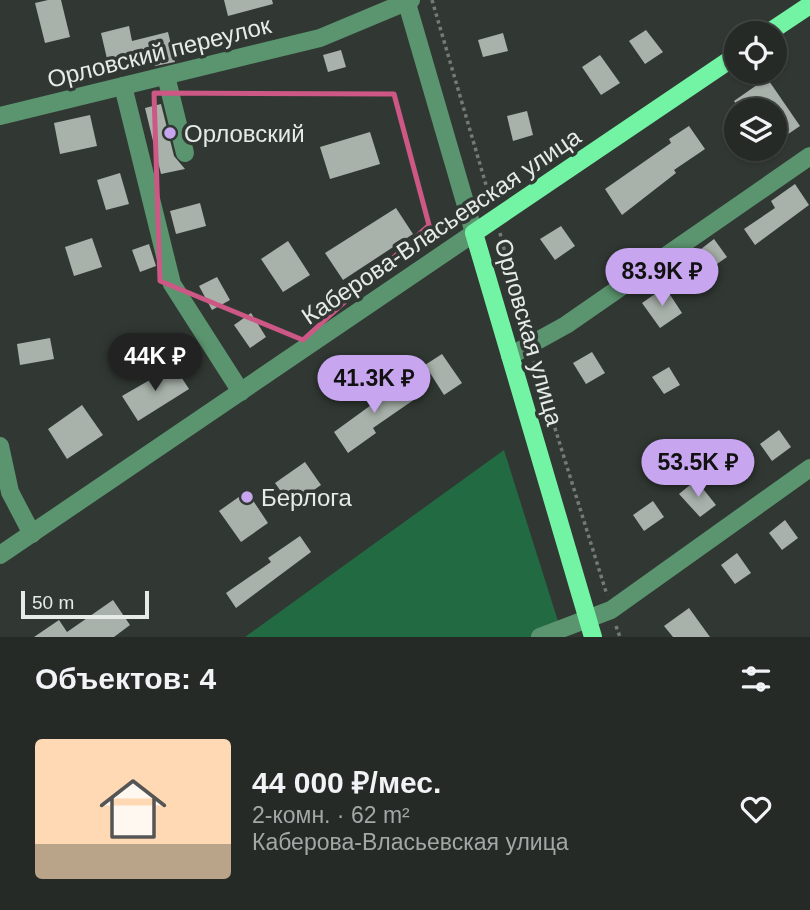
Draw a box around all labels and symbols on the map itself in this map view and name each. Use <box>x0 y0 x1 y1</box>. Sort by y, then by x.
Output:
street label: Орловский переулок <box>44 11 274 93</box>
place label: Орловский <box>184 120 305 147</box>
street label: Каберова-Власьевская улица <box>297 122 586 330</box>
marker: Орловский <box>162 125 178 141</box>
street label: Орловская улица <box>489 235 569 429</box>
pin: 83.9K ₽ <box>597 248 727 308</box>
pin: 44K ₽ <box>106 334 204 393</box>
pin: 41.3K ₽ <box>309 356 439 415</box>
pin: 53.5K ₽ <box>633 440 763 499</box>
place label: Берлога <box>261 484 352 511</box>
marker: Берлога <box>239 489 255 505</box>
scale bar <box>21 588 149 620</box>

